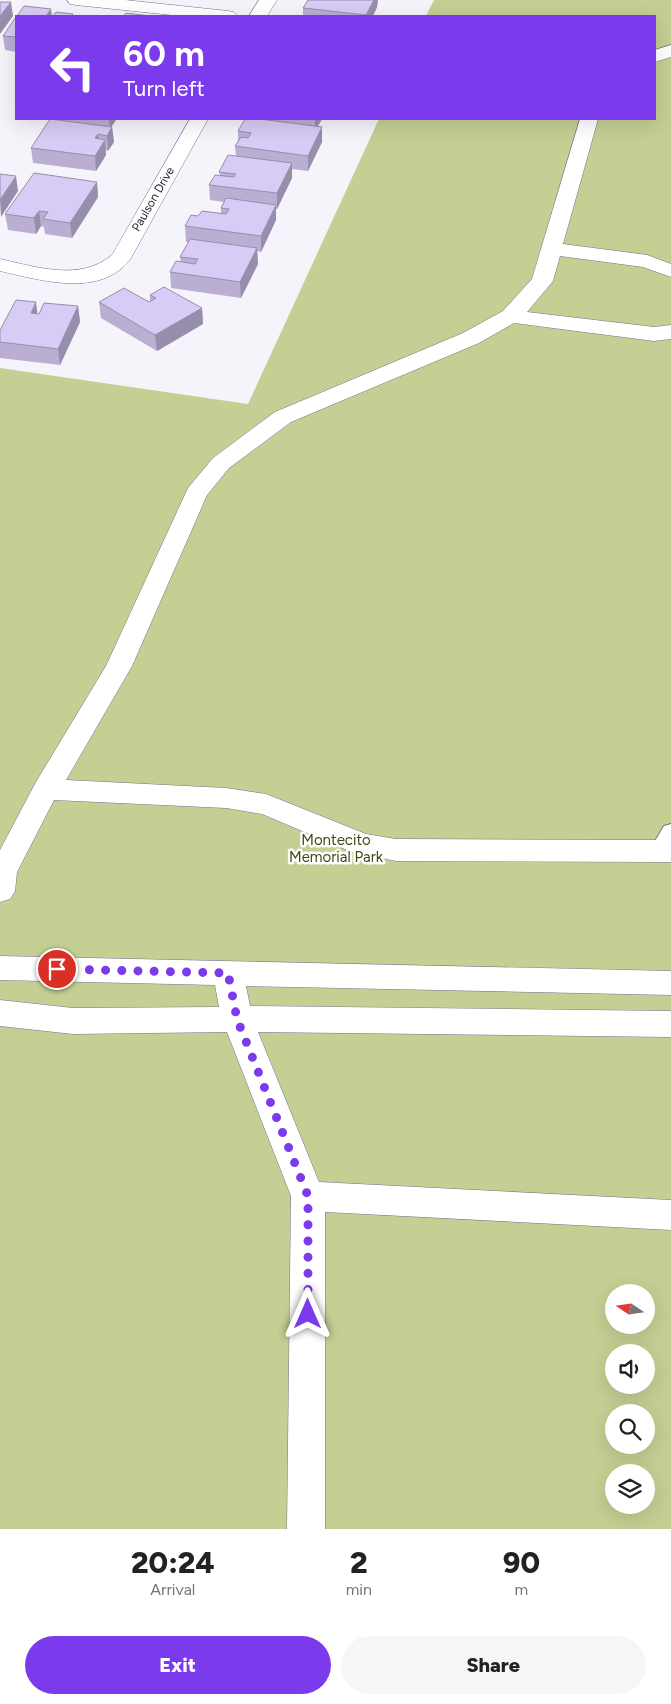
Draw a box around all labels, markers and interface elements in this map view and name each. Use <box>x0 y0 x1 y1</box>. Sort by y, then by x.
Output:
text: 60 m <box>123 33 205 75</box>
icon: left <box>40 35 105 100</box>
text: Turn left <box>123 75 205 102</box>
street label: Paulson Drive <box>129 164 177 234</box>
park label: Montecito Memorial Park <box>289 831 384 866</box>
pin <box>36 948 78 990</box>
icon: arrive <box>43 955 71 983</box>
north arrow <box>605 1284 655 1334</box>
map controls <box>605 1284 655 1514</box>
position arrow <box>281 1287 333 1339</box>
button: sound <box>605 1344 655 1394</box>
button: search <box>605 1404 655 1454</box>
button: layers <box>605 1464 655 1514</box>
text: 20:24 <box>131 1544 215 1581</box>
text: 2 <box>350 1544 368 1581</box>
text: 90 <box>503 1544 540 1581</box>
text: Arrival <box>150 1580 195 1599</box>
text: min <box>346 1580 372 1599</box>
text: m <box>515 1580 528 1599</box>
button: Exit <box>25 1636 331 1694</box>
button: Share <box>341 1636 646 1694</box>

